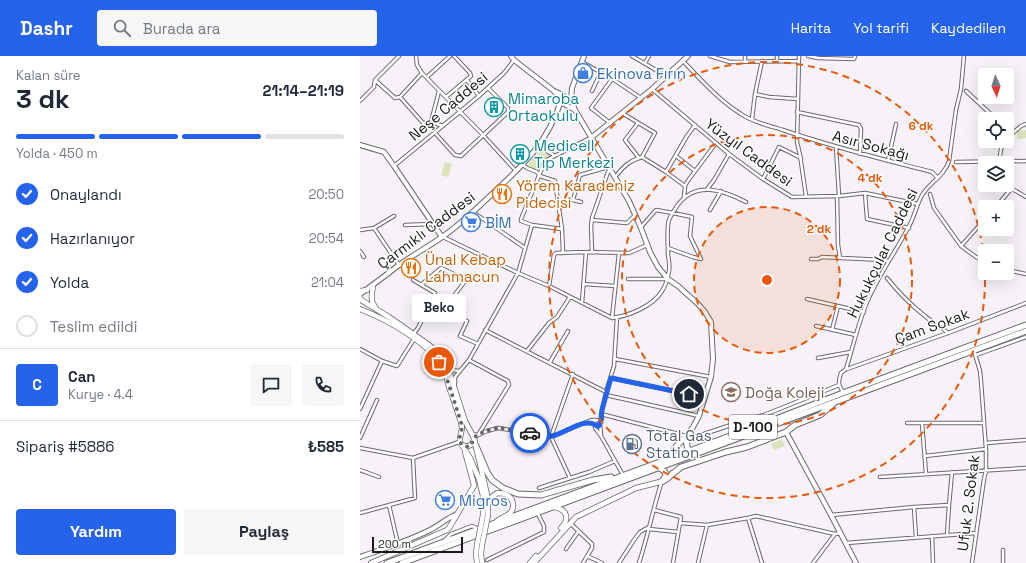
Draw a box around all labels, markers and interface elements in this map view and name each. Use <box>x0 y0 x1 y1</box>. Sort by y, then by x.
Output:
search box <box>97 10 377 46</box>
text: Dashr <box>20 16 73 41</box>
icon: search <box>111 17 133 39</box>
text: Burada ara <box>143 19 220 38</box>
text: Harita <box>791 19 831 37</box>
text: Yol tarifi <box>853 19 909 37</box>
text: Kaydedilen <box>931 19 1006 37</box>
shop icon: Ekinova Fırın <box>572 62 594 84</box>
place label: Ekinova Fırın <box>597 64 686 83</box>
text: Kalan süre <box>16 67 81 84</box>
street label: Neşe Caddesi <box>405 67 491 145</box>
north arrow <box>978 68 1014 104</box>
map controls <box>978 68 1014 280</box>
text: 21:14–21:19 <box>263 81 344 100</box>
text: 3 dk <box>16 82 70 116</box>
place label: Mimaroba Ortaokulu <box>508 89 579 125</box>
building icon: Mimaroba Ortaokulu <box>483 96 505 118</box>
button: locate <box>978 112 1014 148</box>
street label: Yüzyıl Caddesi <box>702 114 796 190</box>
text: 6 dk <box>909 118 934 134</box>
street label: Asır Sokağı <box>831 126 911 164</box>
place label: Medicell Tıp Merkezi <box>534 136 614 172</box>
building icon: Medicell Tıp Merkezi <box>509 143 531 165</box>
text: Yolda · 450 m <box>16 145 98 162</box>
button: layers <box>978 156 1014 192</box>
text: 4 dk <box>857 170 883 186</box>
place label: Yörem Karadeniz Pidecisi <box>516 176 635 212</box>
icon: check <box>16 183 38 205</box>
restaurant icon: Yörem Karadeniz Pidecisi <box>491 183 513 205</box>
text: Onaylandı <box>50 185 122 204</box>
street label: Hukukçular Caddesi <box>842 185 922 321</box>
text: 20:50 <box>308 186 344 203</box>
street label: Çarmıklı Caddesi <box>373 187 479 273</box>
button: + <box>978 200 1014 236</box>
supermarket icon: BİM <box>460 211 482 233</box>
place label: BİM <box>485 213 512 232</box>
text: 2 dk <box>807 221 832 237</box>
icon: check <box>16 227 38 249</box>
text: Hazırlanıyor <box>50 229 135 248</box>
text: 20:54 <box>309 230 344 247</box>
button: − <box>978 244 1014 280</box>
place label: Ünal Kebap Lahmacun <box>425 250 506 286</box>
restaurant icon: Ünal Kebap Lahmacun <box>400 257 422 279</box>
icon: check <box>16 271 38 293</box>
text: Yolda <box>50 273 89 292</box>
centre of rings <box>760 273 774 287</box>
text: 21:04 <box>311 274 344 291</box>
callout: Beko <box>412 294 466 322</box>
text: Beko <box>423 299 455 316</box>
street label: Çam Sokak <box>892 304 972 348</box>
text: Teslim edildi <box>50 317 137 336</box>
pin <box>422 345 456 379</box>
icon: bag <box>428 351 450 373</box>
button: chat <box>250 364 292 406</box>
button: phone <box>302 364 344 406</box>
text: Can <box>68 367 96 386</box>
text: C <box>32 375 42 394</box>
pin <box>672 377 706 411</box>
school or university icon: Doğa Koleji <box>720 381 742 403</box>
icon: home <box>678 383 700 405</box>
place label: Doğa Koleji <box>745 383 824 402</box>
text: Kurye · 4.4 <box>68 386 133 403</box>
courier <box>510 413 550 453</box>
road number: D-100 <box>729 415 777 439</box>
icon: car <box>519 422 541 444</box>
place label: Total Gas Station <box>646 426 712 462</box>
fuel station icon: Total Gas Station <box>621 433 643 455</box>
text: Sipariş #5886 <box>16 437 115 456</box>
text: ₺585 <box>308 437 344 456</box>
street label: Ufuk 2. Sokak <box>953 454 983 552</box>
supermarket icon: Migros <box>434 489 456 511</box>
place label: Migros <box>459 491 508 510</box>
button: Yardım <box>16 509 176 555</box>
button: Paylaş <box>184 509 344 555</box>
scale bar <box>372 535 463 554</box>
text: 200 m <box>378 537 411 551</box>

